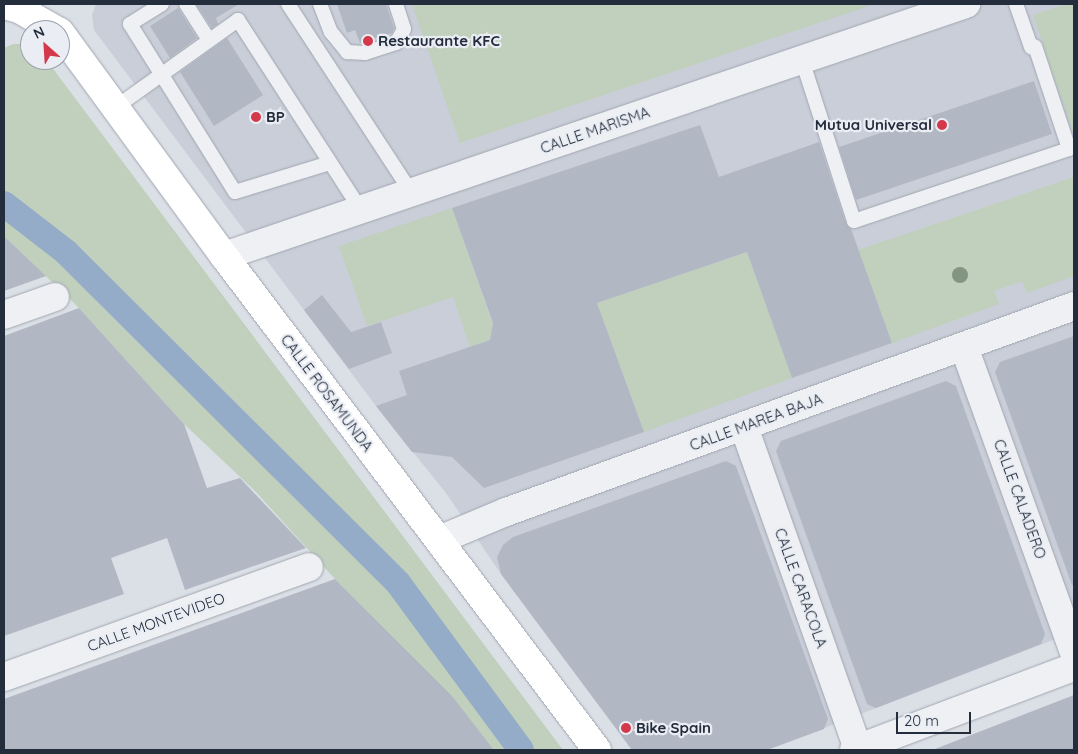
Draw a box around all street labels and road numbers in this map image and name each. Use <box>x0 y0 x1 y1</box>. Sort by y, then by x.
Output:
street label: CALLE MARISMA <box>538 103 652 157</box>
street label: CALLE ROSAMUNDA <box>277 331 377 455</box>
street label: CALLE MAREA BAJA <box>687 390 825 454</box>
street label: CALLE CALADERO <box>990 437 1050 561</box>
street label: CALLE CARACOLA <box>771 526 831 650</box>
street label: CALLE MONTEVIDEO <box>85 589 227 655</box>

